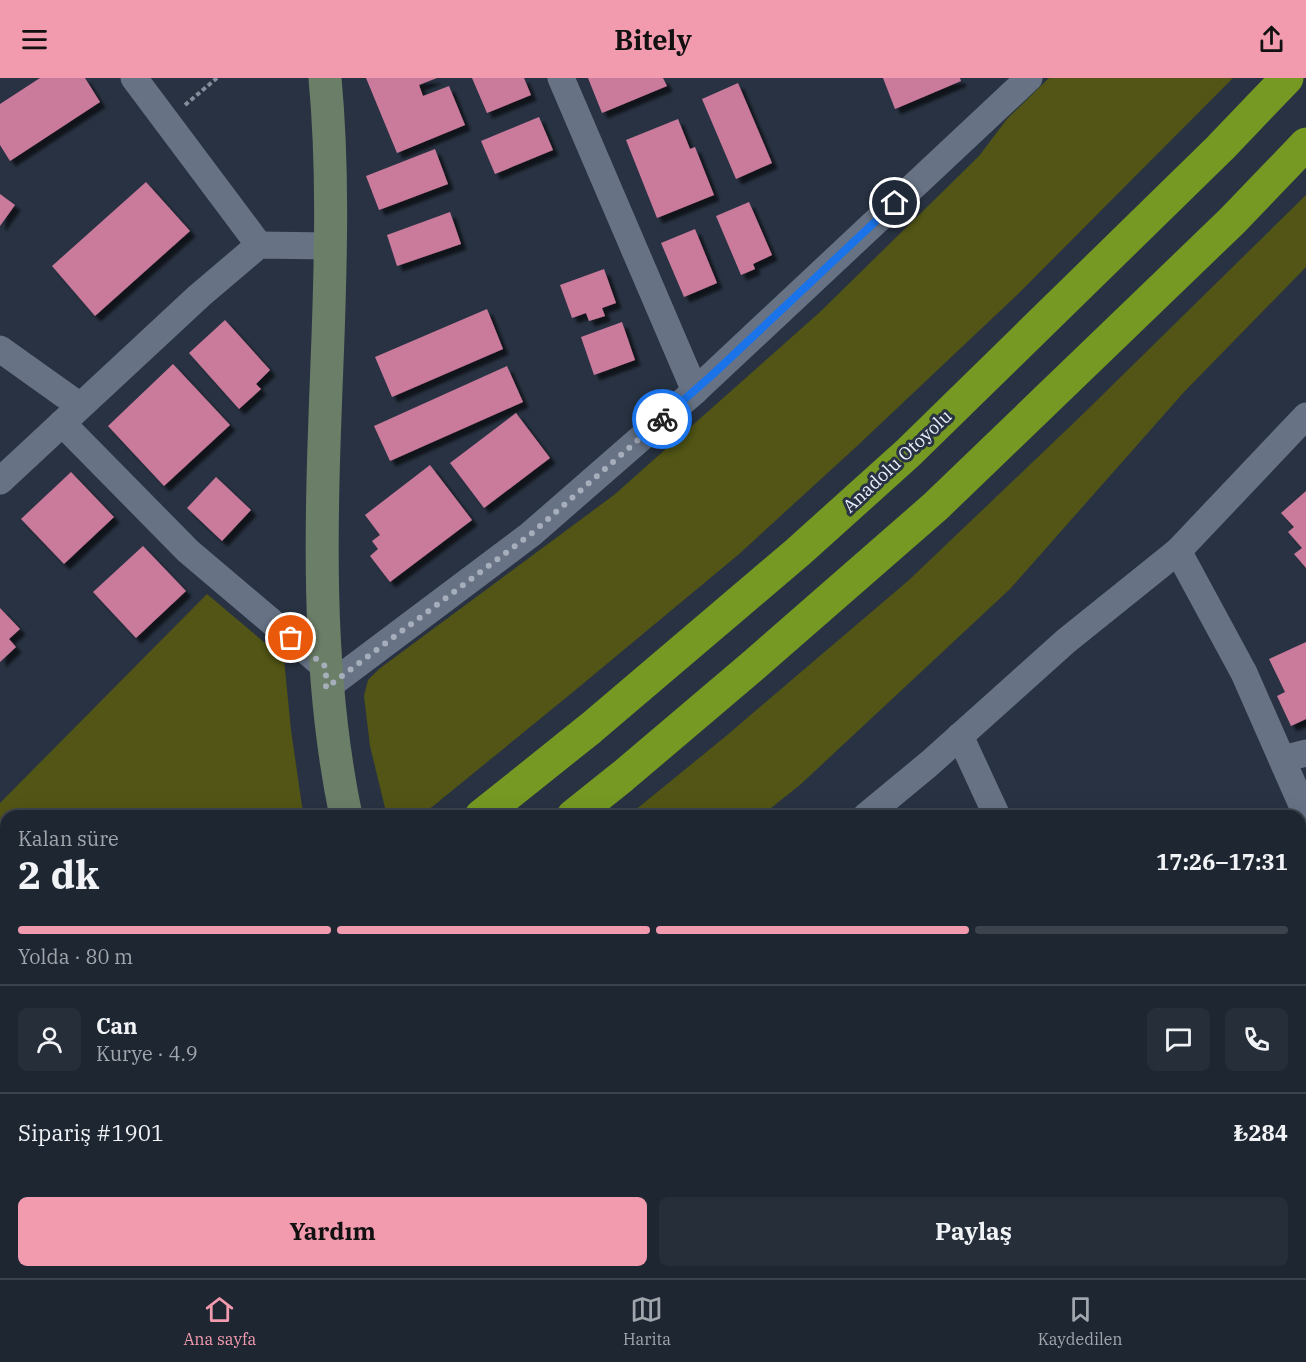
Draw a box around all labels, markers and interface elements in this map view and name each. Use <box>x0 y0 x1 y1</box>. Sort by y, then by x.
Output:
text: Bitely <box>614 22 692 57</box>
icon: menu <box>18 23 51 56</box>
icon: share <box>1255 23 1288 56</box>
pin <box>869 177 920 228</box>
icon: home <box>878 186 911 219</box>
courier <box>632 389 692 449</box>
icon: bike <box>646 403 679 436</box>
street label: Anadolu Otoyolu <box>838 405 956 517</box>
pin <box>265 612 316 663</box>
icon: bag <box>274 621 307 654</box>
text: Kalan süre <box>18 825 119 852</box>
text: 17:26–17:31 <box>1156 847 1288 876</box>
text: 2 dk <box>18 849 99 900</box>
text: Yolda · 80 m <box>18 943 133 970</box>
button: person <box>18 1008 81 1071</box>
button: chat <box>1147 1008 1210 1071</box>
button: phone <box>1225 1008 1288 1071</box>
text: Can <box>96 1011 138 1040</box>
text: Kurye · 4.9 <box>96 1040 198 1067</box>
text: Sipariş #1901 <box>18 1118 164 1147</box>
text: ₺284 <box>1234 1118 1288 1147</box>
button: Yardım <box>18 1197 647 1266</box>
button: Paylaş <box>659 1197 1288 1266</box>
tab: Ana sayfa <box>183 1293 256 1349</box>
tab: Harita <box>623 1293 671 1349</box>
tab: Kaydedilen <box>1038 1293 1123 1349</box>

